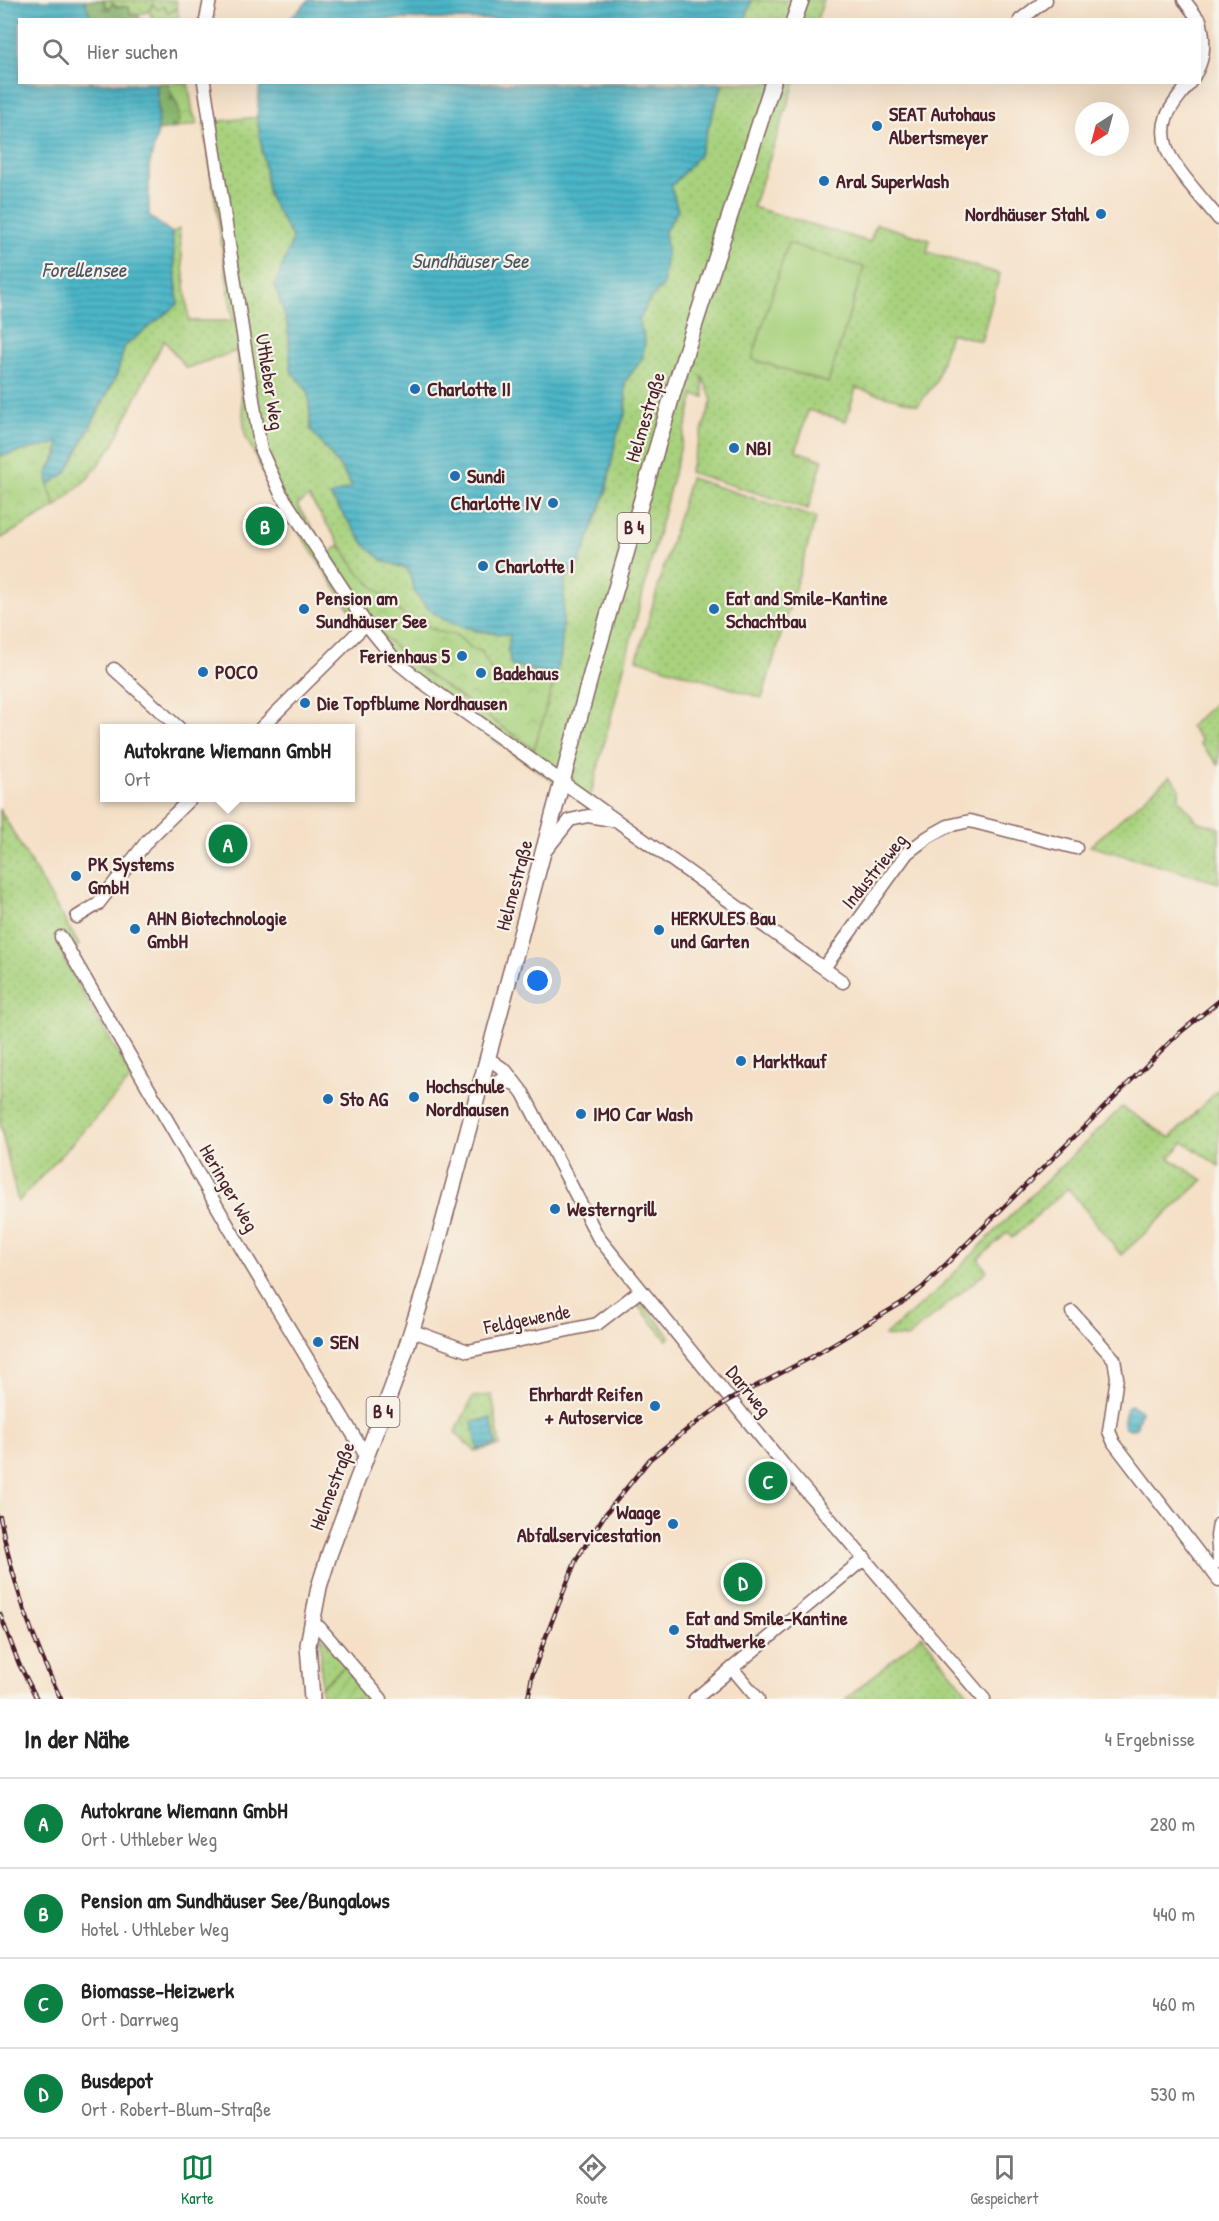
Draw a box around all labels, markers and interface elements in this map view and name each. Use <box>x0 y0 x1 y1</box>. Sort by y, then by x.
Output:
search box <box>18 18 1201 84</box>
icon: search <box>39 35 72 68</box>
text: Hier suchen <box>87 36 178 66</box>
place label: SEAT Autohaus Albertsmeyer <box>889 100 996 151</box>
north arrow <box>1075 102 1129 156</box>
marker: SEAT Autohaus Albertsmeyer <box>870 119 884 133</box>
place label: Aral SuperWash <box>836 167 949 195</box>
marker: Aral SuperWash <box>817 174 831 188</box>
place label: Nordhäuser Stahl <box>965 200 1090 227</box>
marker: Nordhäuser Stahl <box>1094 207 1108 221</box>
water label: Sundhäuser See <box>412 246 530 275</box>
water label: Forellensee <box>42 255 128 284</box>
street label: Uthleber Weg <box>250 332 291 432</box>
street label: Helmestraße <box>618 368 671 465</box>
place label: Charlotte II <box>427 375 511 402</box>
marker: Charlotte II <box>408 382 422 396</box>
place label: NBI <box>746 434 771 461</box>
marker: NBI <box>727 441 741 455</box>
place label: Sundi <box>467 462 506 489</box>
marker: Sundi <box>448 469 462 483</box>
place label: Charlotte IV <box>450 489 542 516</box>
marker: Charlotte IV <box>546 496 560 510</box>
pin: B <box>246 504 284 548</box>
road number: B 4 <box>618 513 650 543</box>
place label: Charlotte I <box>495 552 574 579</box>
marker: Charlotte I <box>476 559 490 573</box>
place label: Pension am Sundhäuser See <box>316 584 427 634</box>
place label: Eat and Smile-Kantine Schachtbau <box>726 584 888 634</box>
marker: Pension am Sundhäuser See <box>297 602 311 616</box>
marker: Eat and Smile-Kantine Schachtbau <box>707 602 721 616</box>
place label: Ferienhaus 5 <box>359 642 451 669</box>
marker: Ferienhaus 5 <box>455 649 469 663</box>
place label: POCO <box>215 658 258 685</box>
place label: Badehaus <box>493 659 559 686</box>
marker: POCO <box>196 665 210 679</box>
marker: Badehaus <box>474 666 488 680</box>
place label: Die Topfblume Nordhausen <box>317 689 508 717</box>
marker: Die Topfblume Nordhausen <box>298 696 312 710</box>
popup <box>100 724 355 802</box>
text: Autokrane Wiemann GmbH <box>124 735 331 765</box>
text: Ort <box>124 765 150 792</box>
pin: A <box>208 822 248 866</box>
street label: Industrieweg <box>835 827 913 914</box>
street label: Helmestraße <box>488 836 539 933</box>
place label: PK Systems GmbH <box>88 850 174 900</box>
marker: PK Systems GmbH <box>69 869 83 883</box>
place label: AHN Biotechnologie GmbH <box>147 904 287 954</box>
place label: HERKULES Bau und Garten <box>671 904 777 954</box>
marker: AHN Biotechnologie GmbH <box>128 922 142 936</box>
marker: HERKULES Bau und Garten <box>652 923 666 937</box>
your location <box>523 966 552 995</box>
place label: Marktkauf <box>753 1047 828 1074</box>
marker: Marktkauf <box>734 1054 748 1068</box>
place label: Hochschule Nordhausen <box>426 1072 509 1122</box>
place label: Sto AG <box>340 1085 388 1112</box>
marker: Hochschule Nordhausen <box>407 1090 421 1104</box>
marker: Sto AG <box>321 1092 335 1106</box>
place label: IMO Car Wash <box>593 1100 693 1127</box>
marker: IMO Car Wash <box>574 1107 588 1121</box>
street label: Heringer Weg <box>194 1139 265 1237</box>
place label: Westerngrill <box>567 1195 658 1223</box>
marker: Westerngrill <box>548 1202 562 1216</box>
street label: Feldgewende <box>480 1297 572 1340</box>
place label: SEN <box>330 1328 359 1355</box>
marker: SEN <box>311 1335 325 1349</box>
street label: Darrweg <box>720 1359 778 1422</box>
place label: Ehrhardt Reifen + Autoservice <box>529 1380 643 1430</box>
road number: B 4 <box>366 1397 400 1427</box>
marker: Ehrhardt Reifen + Autoservice <box>648 1399 662 1413</box>
street label: Helmestraße <box>302 1438 361 1534</box>
pin: C <box>748 1458 788 1504</box>
place label: Waage Abfallservicestation <box>517 1498 661 1548</box>
marker: Waage Abfallservicestation <box>666 1517 680 1531</box>
pin: D <box>724 1560 762 1604</box>
place label: Eat and Smile-Kantine Stadtwerke <box>686 1604 848 1654</box>
marker: Eat and Smile-Kantine Stadtwerke <box>667 1623 681 1637</box>
text: In der Nähe <box>24 1721 130 1756</box>
text: 4 Ergebnisse <box>1104 1725 1195 1752</box>
text: Autokrane Wiemann GmbH <box>81 1795 288 1825</box>
text: A <box>39 1810 48 1837</box>
text: 280 m <box>1150 1810 1195 1837</box>
text: Ort · Uthleber Weg <box>81 1825 217 1852</box>
text: Pension am Sundhäuser See/Bungalows <box>81 1885 390 1915</box>
text: B <box>38 1900 49 1927</box>
text: 440 m <box>1153 1900 1195 1927</box>
text: Hotel · Uthleber Weg <box>81 1915 229 1942</box>
text: Biomasse-Heizwerk <box>81 1975 234 2005</box>
text: C <box>38 1990 49 2017</box>
text: 460 m <box>1152 1990 1195 2017</box>
text: Ort · Darrweg <box>81 2005 179 2032</box>
text: Busdepot <box>81 2065 153 2095</box>
text: D <box>39 2080 48 2107</box>
text: 530 m <box>1150 2080 1195 2107</box>
text: Ort · Robert-Blum-Straße <box>81 2095 271 2122</box>
tab: Karte <box>181 2151 214 2209</box>
tab: Route <box>576 2151 609 2209</box>
tab: Gespeichert <box>970 2151 1038 2209</box>

